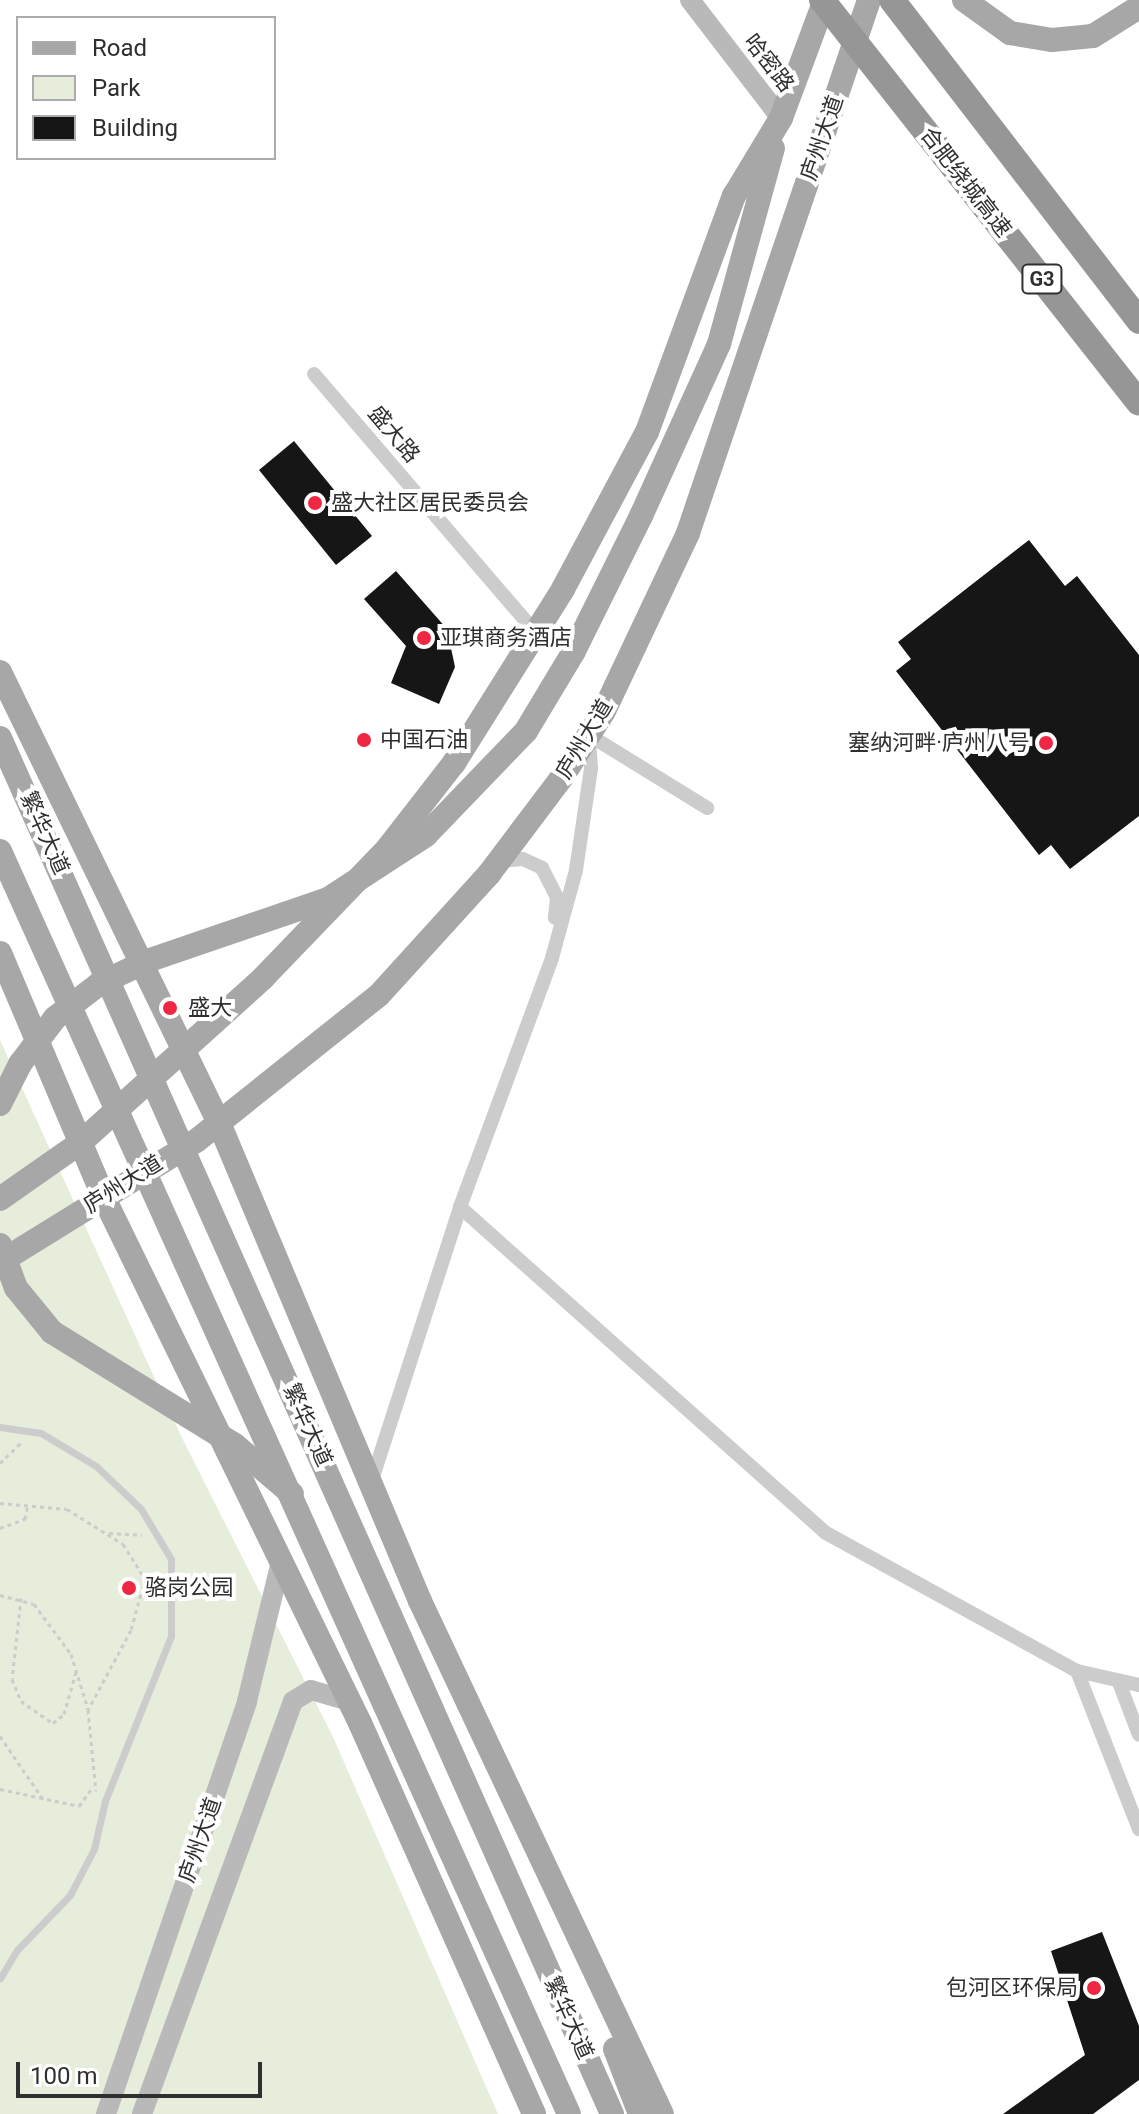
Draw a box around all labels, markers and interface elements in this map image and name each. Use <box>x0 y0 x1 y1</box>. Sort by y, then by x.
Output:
legend <box>16 16 276 160</box>
street label: 哈密路 <box>738 29 800 97</box>
text: Road <box>92 34 147 62</box>
text: Park <box>92 74 140 102</box>
street label: 庐州大道 <box>795 92 849 184</box>
text: Building <box>92 114 178 142</box>
street label: 合肥绕城高速 <box>915 122 1017 242</box>
road number: G3 <box>1020 263 1064 295</box>
street label: 盛大路 <box>363 400 425 468</box>
place label: 盛大社区居民委员会 <box>331 490 529 516</box>
marker: 盛大社区居民委员会 <box>306 494 324 512</box>
place label: 亚琪商务酒店 <box>440 625 572 651</box>
marker: 亚琪商务酒店 <box>415 629 433 647</box>
street label: 庐州大道 <box>550 694 618 784</box>
place label: 中国石油 <box>380 727 468 753</box>
place label: 塞纳河畔·庐州八号 <box>848 730 1030 756</box>
marker: 中国石油 <box>355 731 373 749</box>
marker: 塞纳河畔·庐州八号 <box>1037 734 1055 752</box>
street label: 繁华大道 <box>15 787 75 879</box>
place label: 盛大 <box>188 995 232 1021</box>
marker: 盛大 <box>159 997 181 1019</box>
street label: 庐州大道 <box>79 1149 167 1219</box>
street label: 繁华大道 <box>278 1379 338 1471</box>
place label: 骆岗公园 <box>145 1575 233 1601</box>
marker: 骆岗公园 <box>120 1579 138 1597</box>
street label: 庐州大道 <box>173 1794 227 1886</box>
street label: 繁华大道 <box>539 1972 599 2064</box>
place label: 包河区环保局 <box>946 1975 1078 2001</box>
marker: 包河区环保局 <box>1085 1979 1103 1997</box>
scale bar <box>20 2046 266 2096</box>
text: 100 m <box>30 2062 97 2090</box>

